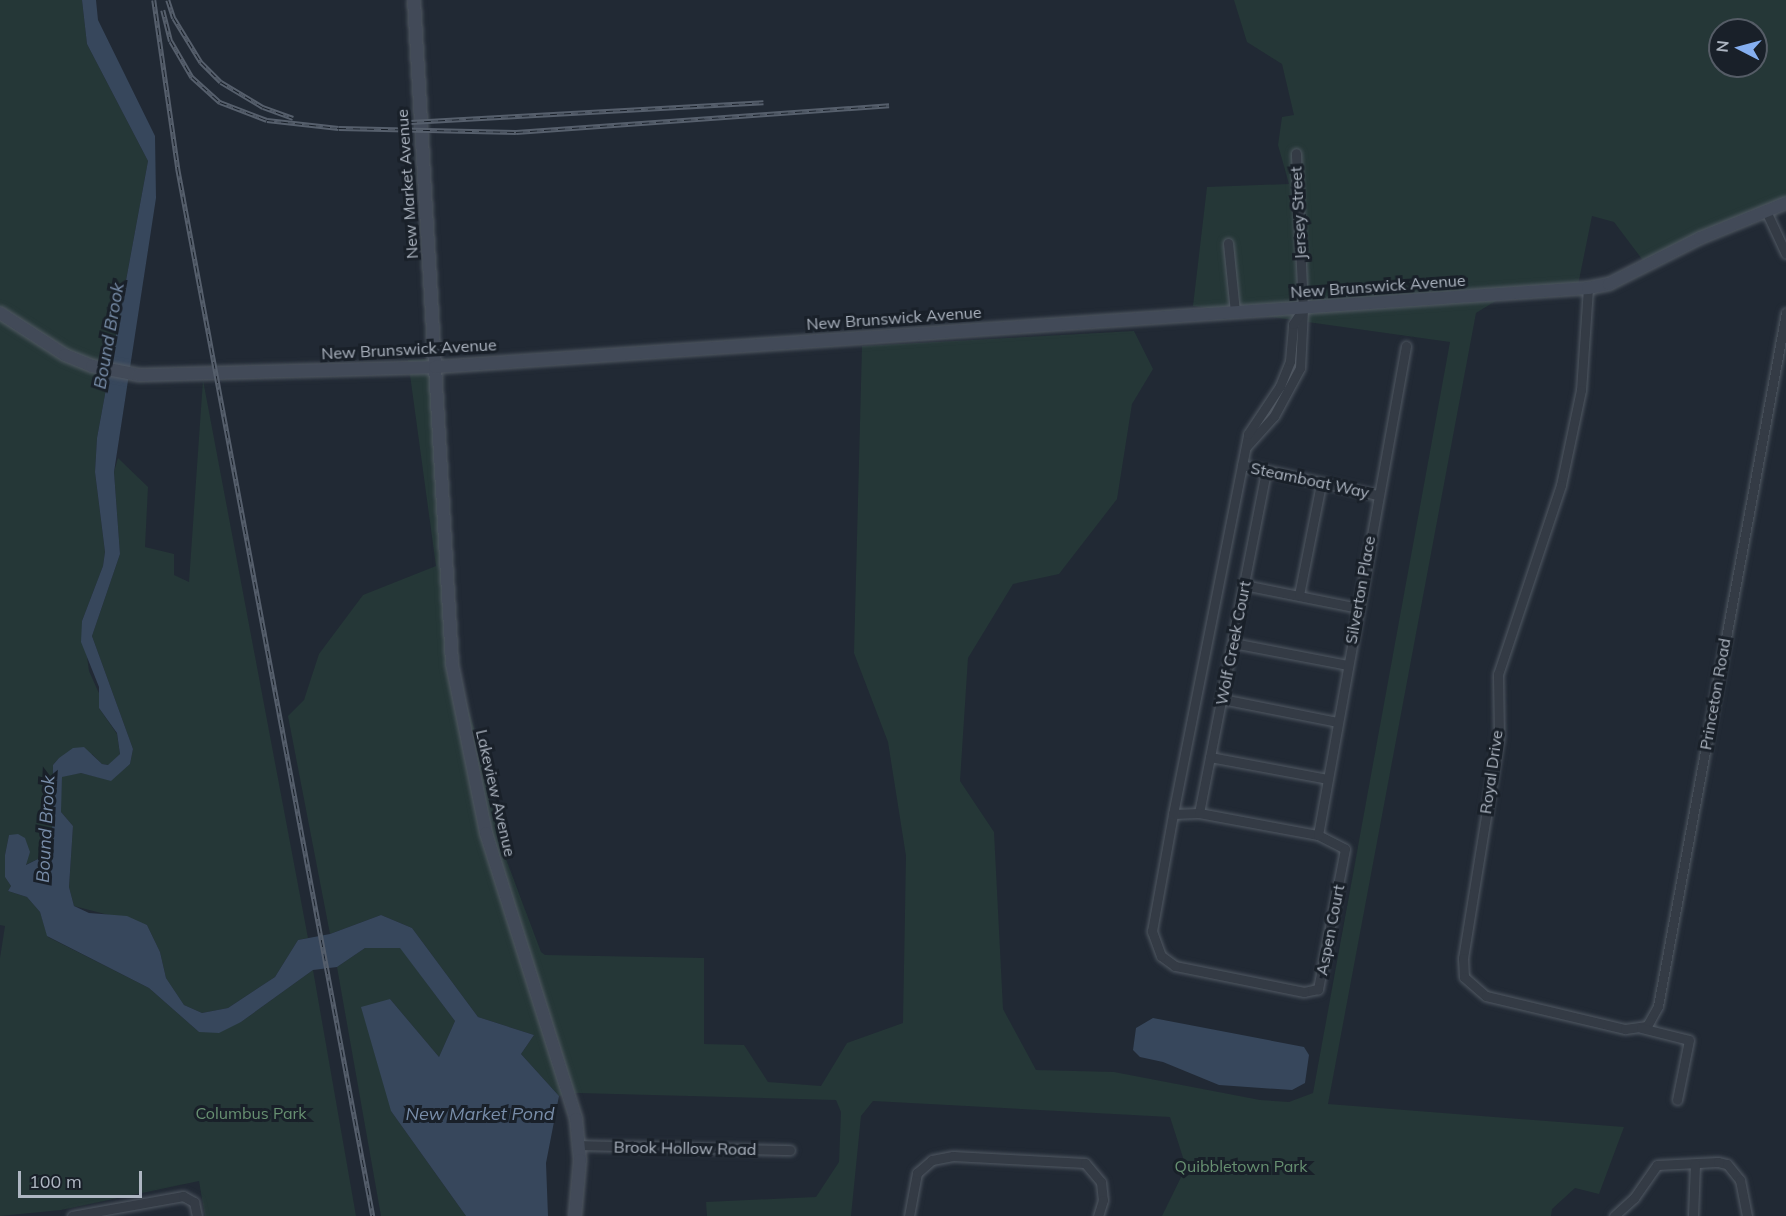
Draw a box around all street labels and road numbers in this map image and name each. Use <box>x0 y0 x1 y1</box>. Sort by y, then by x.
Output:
street label: New Market Avenue <box>392 109 422 259</box>
street label: Jersey Street <box>1286 166 1310 260</box>
street label: New Brunswick Avenue <box>1290 270 1466 302</box>
street label: New Brunswick Avenue <box>806 302 982 334</box>
street label: New Brunswick Avenue <box>321 335 497 363</box>
street label: Steamboat Way <box>1249 458 1371 502</box>
street label: Silverton Place <box>1341 534 1379 646</box>
street label: Wolf Creek Court <box>1212 579 1254 707</box>
street label: Princeton Road <box>1696 637 1734 751</box>
street label: Lakeview Avenue <box>472 728 520 858</box>
street label: Royal Drive <box>1476 729 1506 815</box>
street label: Aspen Court <box>1312 883 1348 977</box>
street label: Brook Hollow Road <box>614 1137 756 1159</box>

